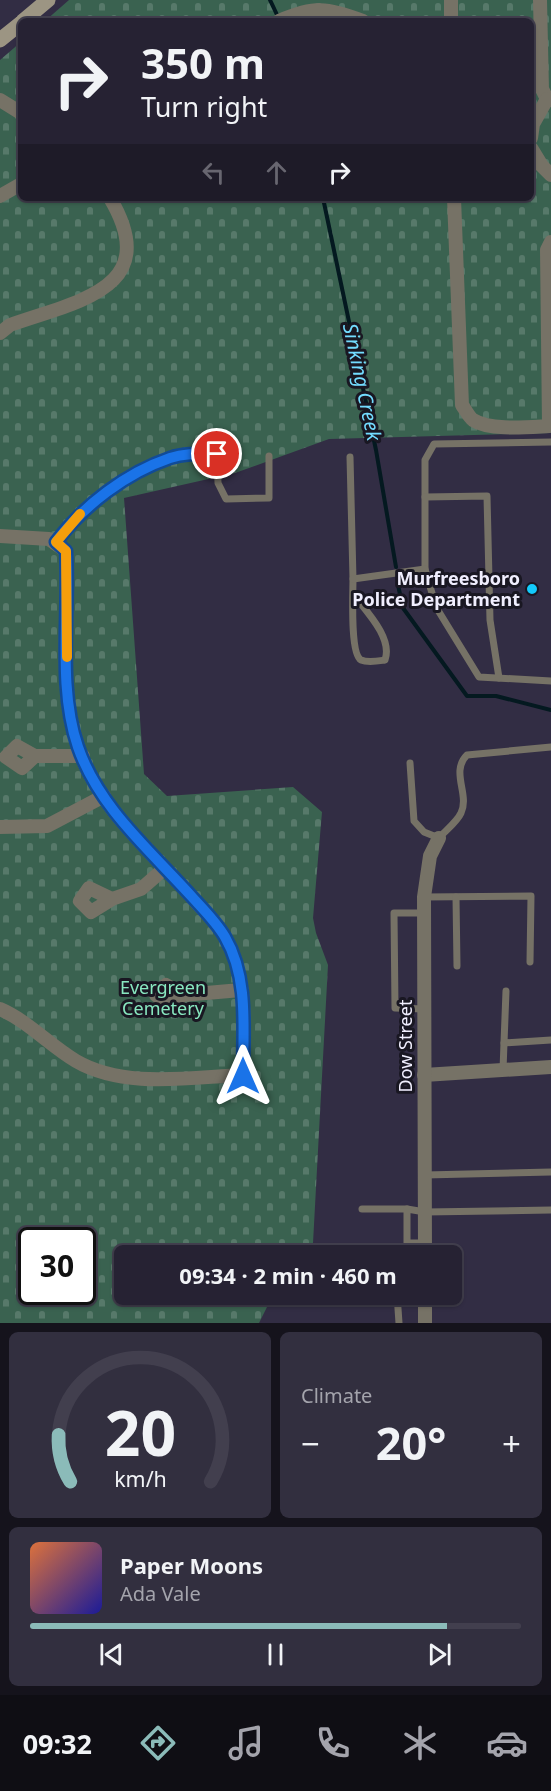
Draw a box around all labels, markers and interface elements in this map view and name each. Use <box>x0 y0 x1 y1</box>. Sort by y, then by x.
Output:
text: 350 m <box>141 34 265 91</box>
icon: right <box>42 42 120 120</box>
text: Turn right <box>141 88 267 125</box>
icon: left <box>197 156 230 189</box>
icon: ahead <box>260 156 293 189</box>
icon: right <box>323 156 356 189</box>
water label: Sinking Creek <box>337 321 388 444</box>
pin <box>191 428 242 479</box>
icon: arrive <box>200 437 233 470</box>
place label: Murfreesboro Police Department <box>352 566 520 611</box>
marker: Murfreesboro Police Department <box>525 582 539 596</box>
park label: Evergreen Cemetery <box>120 975 206 1020</box>
street label: Dow Street <box>393 999 417 1092</box>
position arrow <box>211 1044 275 1108</box>
speed limit sign: 30 <box>18 1227 96 1305</box>
text: 09:34 · 2 min · 460 m <box>179 1260 397 1290</box>
text: Climate <box>301 1382 372 1409</box>
text: 20 <box>104 1389 176 1474</box>
text: 20° <box>376 1412 446 1473</box>
text: − <box>301 1421 320 1466</box>
text: + <box>502 1421 521 1466</box>
text: km/h <box>114 1464 166 1493</box>
text: Paper Moons <box>120 1550 263 1580</box>
text: Ada Vale <box>120 1580 201 1607</box>
icon: previous <box>95 1638 128 1671</box>
icon: pause <box>259 1638 292 1671</box>
icon: next <box>423 1638 456 1671</box>
icon: directions <box>137 1722 179 1764</box>
icon: music <box>225 1722 267 1764</box>
icon: phone <box>312 1722 354 1764</box>
icon: climate <box>399 1722 441 1764</box>
icon: car <box>486 1722 528 1764</box>
text: 09:32 <box>23 1725 92 1762</box>

